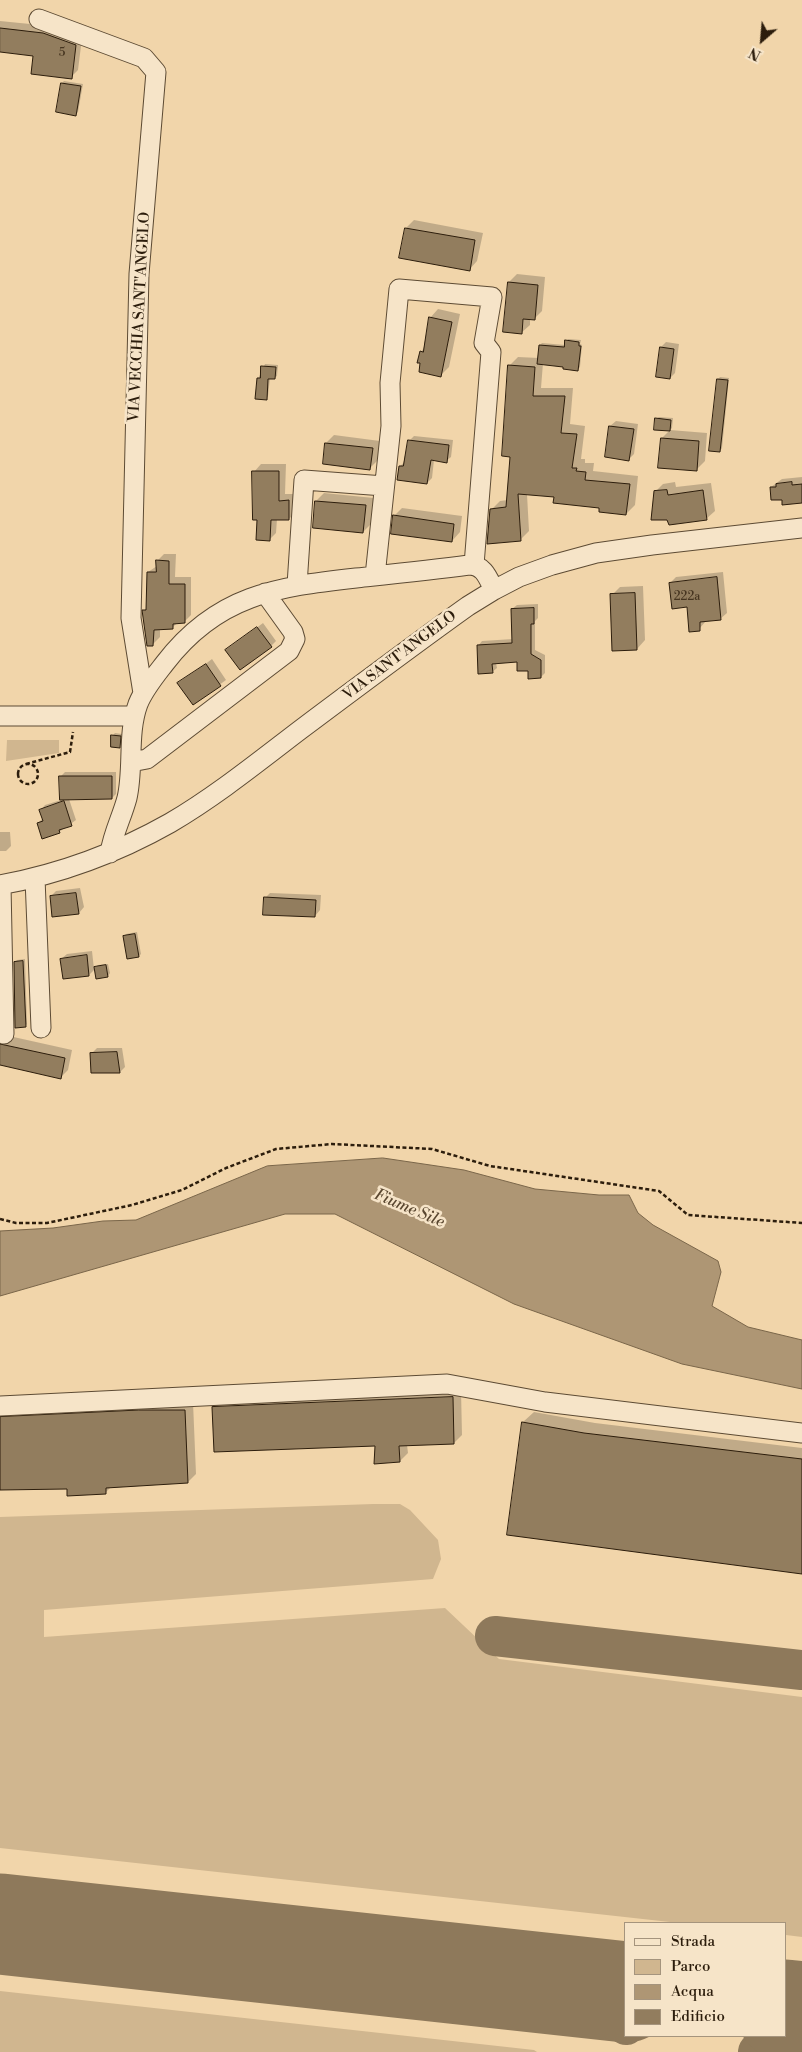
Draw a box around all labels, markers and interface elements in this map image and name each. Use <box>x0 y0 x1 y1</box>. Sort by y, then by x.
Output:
north arrow <box>737 15 787 65</box>
text: N <box>746 43 764 64</box>
house number: 5 <box>59 46 65 60</box>
street label: VIA VECCHIA SANT'ANGELO <box>126 211 154 423</box>
house number: 222a <box>674 590 700 604</box>
street label: VIA SANT'ANGELO <box>340 607 460 705</box>
water label: Fiume Sile <box>371 1186 447 1232</box>
legend <box>624 1922 787 2037</box>
text: Strada <box>671 1932 715 1951</box>
text: Parco <box>671 1957 710 1976</box>
text: Acqua <box>671 1982 714 2001</box>
text: Edificio <box>671 2007 725 2026</box>

